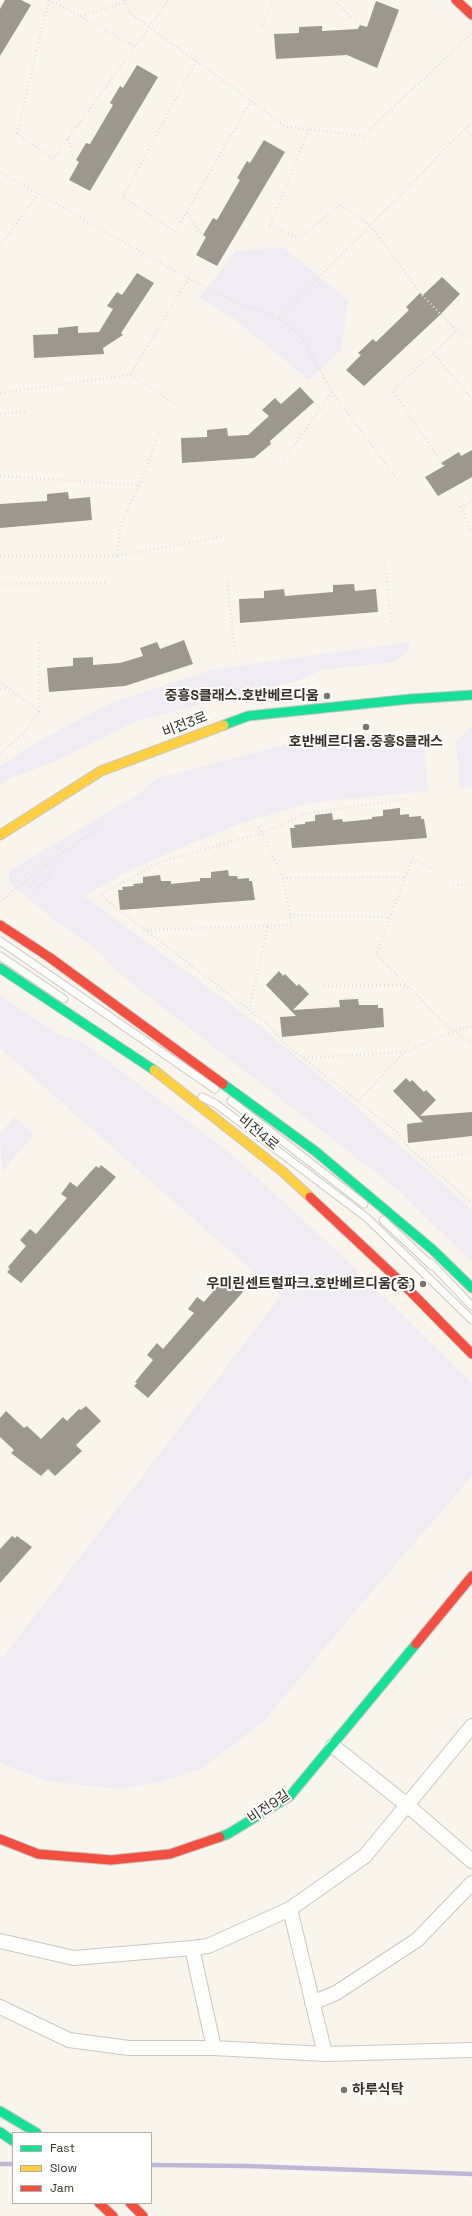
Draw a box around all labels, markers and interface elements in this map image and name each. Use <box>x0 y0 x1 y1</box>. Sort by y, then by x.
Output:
place label: 중흥S클래스.호반베르디움 <box>165 688 319 704</box>
marker: 중흥S클래스.호반베르디움 <box>322 691 332 701</box>
street label: 비전3로 <box>160 709 210 741</box>
marker: 호반베르디움.중흥S클래스 <box>361 722 371 732</box>
place label: 호반베르디움.중흥S클래스 <box>289 734 443 750</box>
street label: 비전4로 <box>234 1112 282 1154</box>
place label: 우미린센트럴파크.호반베르디움(중) <box>207 1276 415 1292</box>
marker: 우미린센트럴파크.호반베르디움(중) <box>418 1279 428 1289</box>
street label: 비전9길 <box>245 1787 293 1827</box>
place label: 하루식탁 <box>352 2082 404 2098</box>
marker: 하루식탁 <box>339 2085 349 2095</box>
legend <box>12 2132 152 2204</box>
text: Fast <box>50 2140 75 2156</box>
text: Slow <box>50 2160 77 2176</box>
text: Jam <box>50 2180 74 2196</box>

